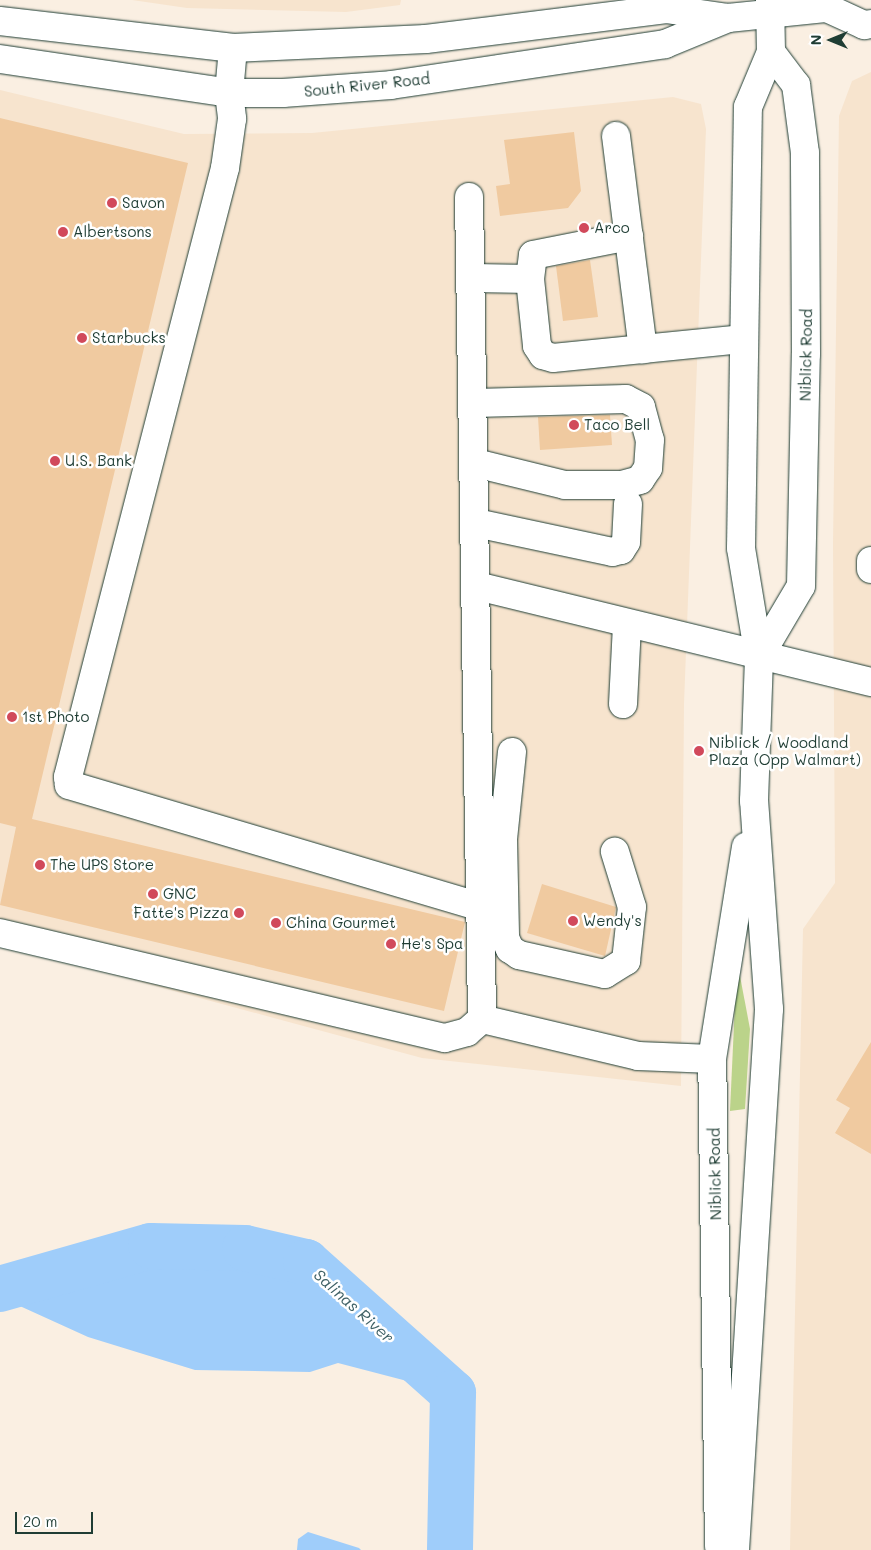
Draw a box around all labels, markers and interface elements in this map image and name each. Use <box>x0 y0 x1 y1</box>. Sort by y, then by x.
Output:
north arrow <box>806 15 856 65</box>
text: N <box>806 35 825 45</box>
street label: South River Road <box>303 69 431 101</box>
place label: Savon <box>122 194 165 212</box>
marker: Savon <box>106 197 118 209</box>
place label: Arco <box>594 219 630 237</box>
marker: Arco <box>578 222 590 234</box>
place label: Albertsons <box>73 223 152 241</box>
marker: Albertsons <box>57 226 69 238</box>
street label: Niblick Road <box>796 309 816 401</box>
place label: Starbucks <box>92 329 166 347</box>
marker: Starbucks <box>76 332 88 344</box>
place label: Taco Bell <box>584 416 650 434</box>
marker: Taco Bell <box>568 419 580 431</box>
place label: U.S. Bank <box>65 452 132 470</box>
marker: U.S. Bank <box>49 455 61 467</box>
place label: 1st Photo <box>22 708 89 726</box>
marker: 1st Photo <box>6 711 18 723</box>
place label: Niblick / Woodland Plaza (Opp Walmart) <box>709 733 861 768</box>
marker: Niblick / Woodland Plaza (Opp Walmart) <box>693 745 705 757</box>
place label: The UPS Store <box>50 856 154 874</box>
marker: The UPS Store <box>34 859 46 871</box>
place label: GNC <box>163 885 196 903</box>
marker: GNC <box>147 888 159 900</box>
place label: Fatte's Pizza <box>134 904 229 922</box>
marker: Fatte's Pizza <box>233 907 245 919</box>
place label: Wendy's <box>583 912 642 930</box>
place label: China Gourmet <box>286 914 396 932</box>
marker: Wendy's <box>567 915 579 927</box>
marker: China Gourmet <box>270 917 282 929</box>
place label: He's Spa <box>401 935 463 953</box>
marker: He's Spa <box>385 938 397 950</box>
street label: Niblick Road <box>705 1128 725 1220</box>
water label: Salinas River <box>310 1265 398 1347</box>
scale bar <box>18 1502 95 1534</box>
text: 20 m <box>23 1511 57 1531</box>

